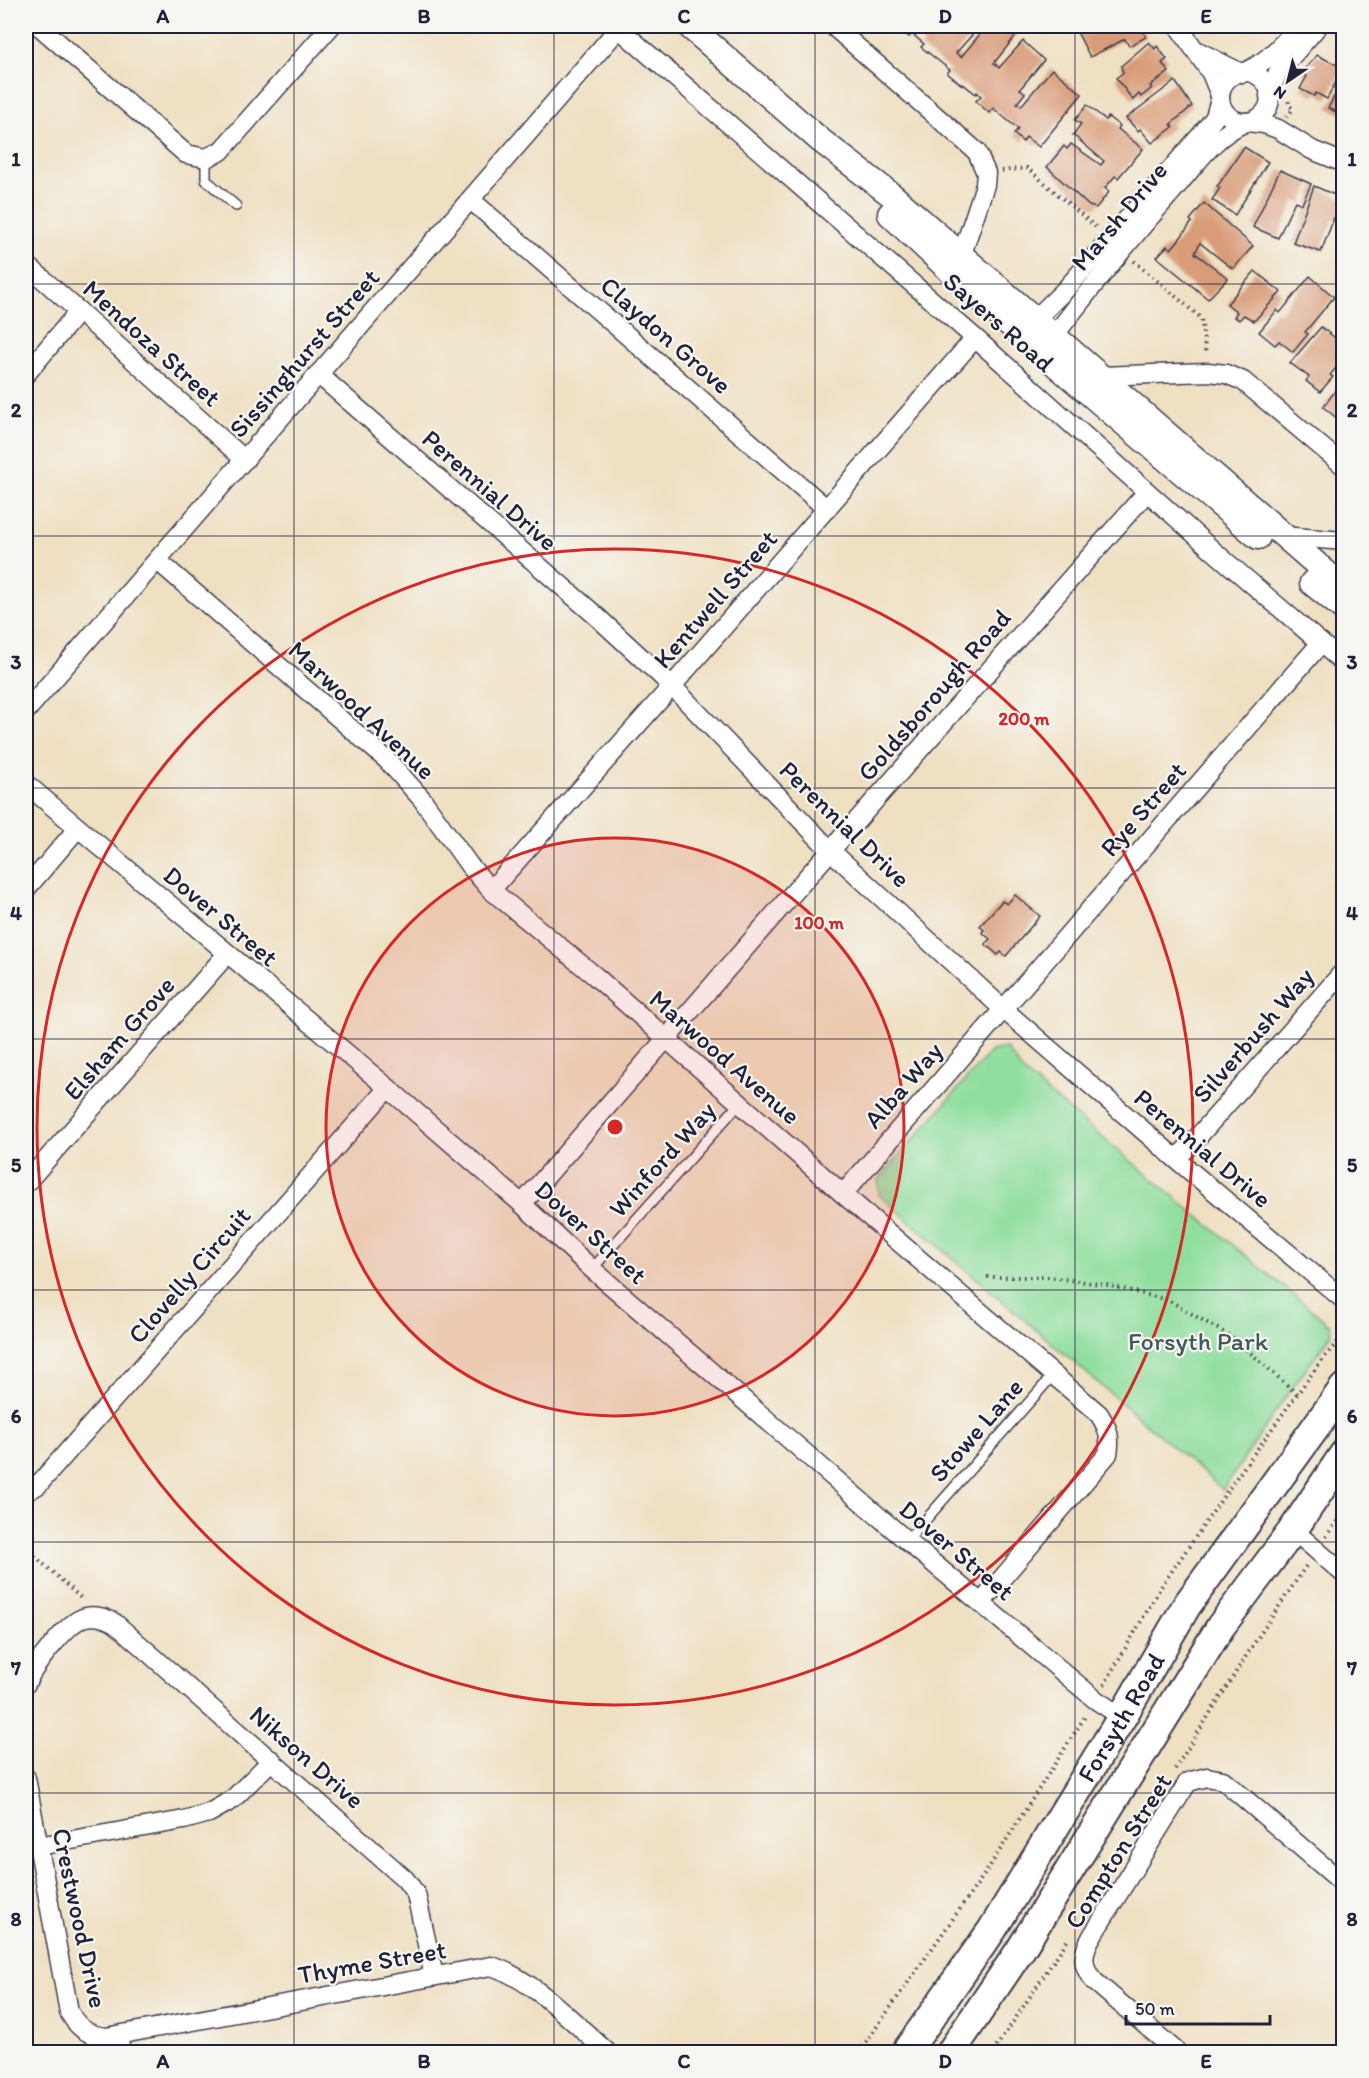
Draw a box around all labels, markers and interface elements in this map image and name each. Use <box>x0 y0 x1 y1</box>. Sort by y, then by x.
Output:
text: A <box>156 4 170 28</box>
text: B <box>418 4 431 28</box>
text: C <box>678 4 691 28</box>
text: D <box>938 4 952 28</box>
text: E <box>1200 4 1212 28</box>
north arrow <box>1258 51 1318 111</box>
text: N <box>1270 82 1290 104</box>
text: 1 <box>11 147 21 171</box>
text: 1 <box>1347 147 1357 171</box>
street label: Marsh Drive <box>1064 155 1174 277</box>
street label: Sissinghurst Street <box>222 262 386 444</box>
street label: Sayers Road <box>937 265 1062 379</box>
street label: Claydon Grove <box>594 269 738 401</box>
street label: Mendoza Street <box>76 273 228 414</box>
text: 2 <box>11 398 22 422</box>
text: 2 <box>1347 398 1358 422</box>
street label: Perennial Drive <box>416 422 564 558</box>
street label: Kentwell Street <box>646 523 784 675</box>
street label: Goldsborough Road <box>850 602 1018 788</box>
street label: Marwood Avenue <box>282 634 442 786</box>
text: 3 <box>11 650 22 674</box>
text: 3 <box>1347 650 1358 674</box>
text: 200 m <box>999 708 1050 730</box>
street label: Perennial Drive <box>773 754 917 894</box>
street label: Rye Street <box>1093 755 1193 863</box>
street label: Dover Street <box>157 859 285 973</box>
text: 4 <box>10 901 22 925</box>
text: 4 <box>1346 901 1358 925</box>
text: 100 m <box>794 912 845 934</box>
street label: Silverbush Way <box>1185 961 1321 1109</box>
street label: Elsham Grove <box>56 969 182 1107</box>
street label: Marwood Avenue <box>643 983 807 1131</box>
street label: Alba Way <box>857 1035 949 1135</box>
street label: Perennial Drive <box>1128 1081 1278 1215</box>
street label: Winford Way <box>602 1094 722 1224</box>
centre of rings <box>605 1117 625 1137</box>
text: 5 <box>11 1153 22 1177</box>
text: 5 <box>1347 1153 1358 1177</box>
street label: Dover Street <box>528 1173 654 1291</box>
street label: Clovelly Circuit <box>121 1200 257 1350</box>
park label: Forsyth Park <box>1128 1325 1269 1357</box>
street label: Stowe Lane <box>922 1371 1030 1489</box>
text: 6 <box>11 1404 22 1428</box>
text: 6 <box>1347 1404 1358 1428</box>
street label: Dover Street <box>893 1493 1021 1607</box>
street label: Forsyth Road <box>1070 1647 1172 1788</box>
text: 7 <box>10 1656 21 1680</box>
text: 7 <box>1346 1656 1357 1680</box>
street label: Nikson Drive <box>243 1698 371 1816</box>
street label: Compton Street <box>1057 1767 1179 1935</box>
street label: Crestwood Drive <box>45 1825 115 2011</box>
text: 8 <box>11 1907 22 1931</box>
text: 8 <box>1347 1907 1358 1931</box>
street label: Thyme Street <box>295 1933 449 1991</box>
scale bar <box>1126 1988 1270 2026</box>
text: 50 m <box>1135 1998 1175 2020</box>
text: A <box>156 2049 170 2073</box>
text: B <box>418 2049 431 2073</box>
text: C <box>678 2049 691 2073</box>
text: D <box>938 2049 952 2073</box>
text: E <box>1200 2049 1212 2073</box>

